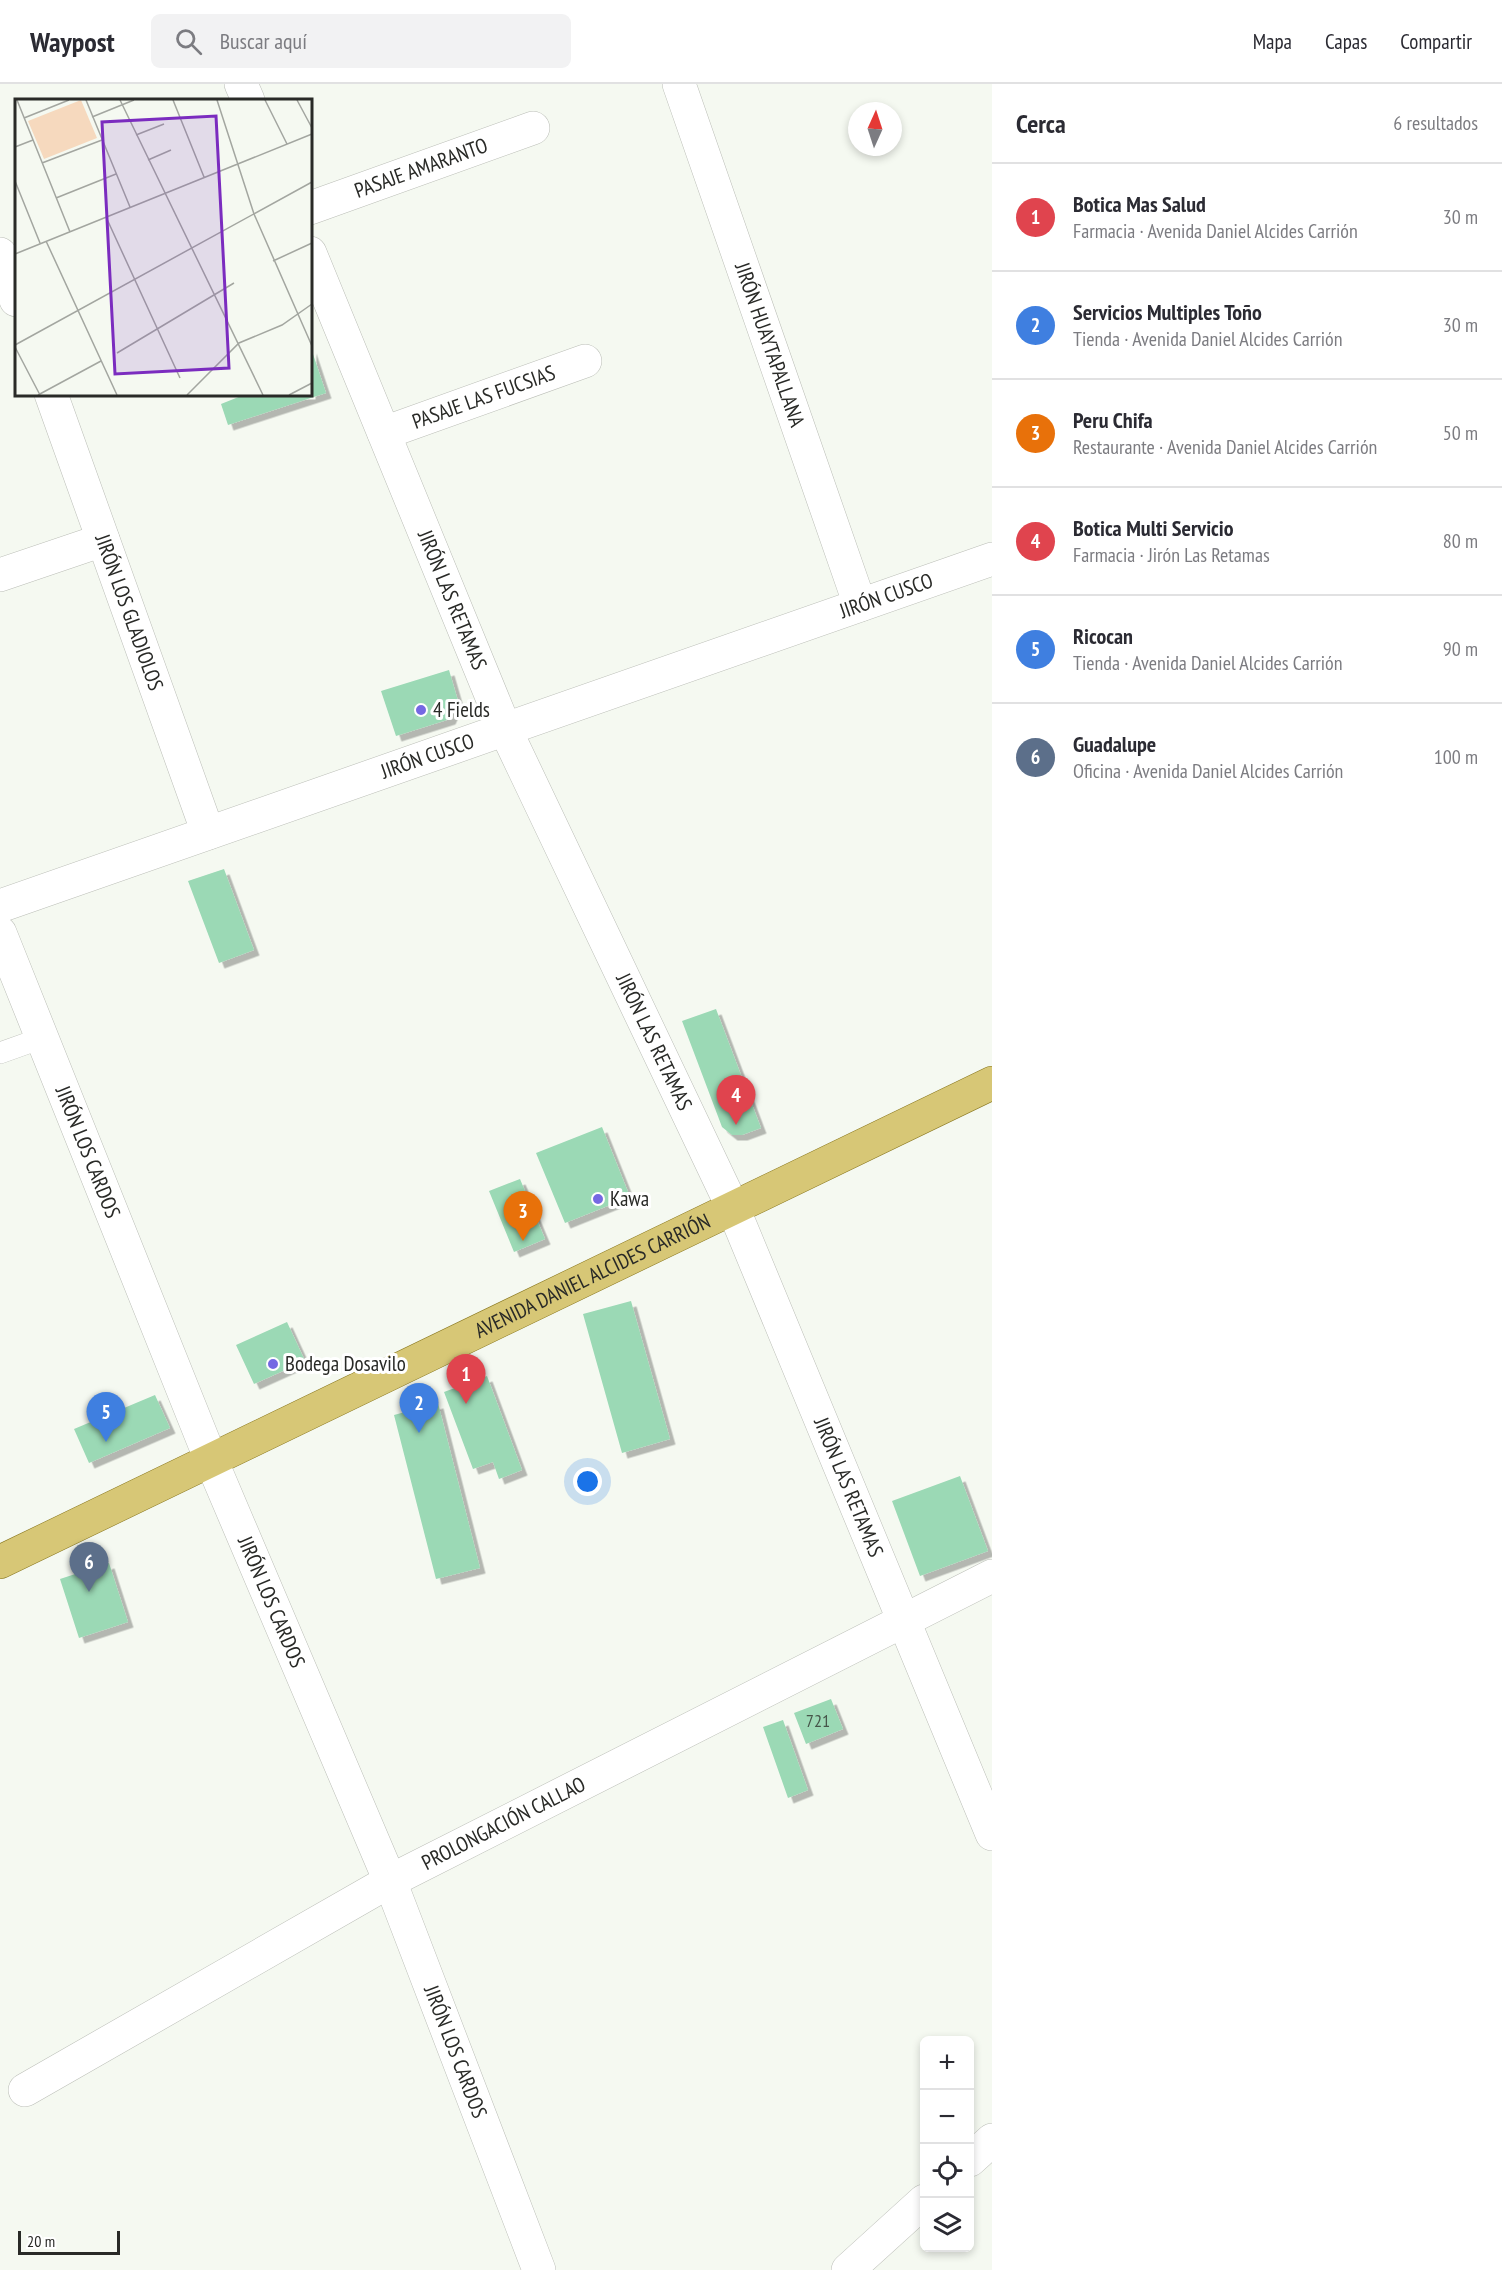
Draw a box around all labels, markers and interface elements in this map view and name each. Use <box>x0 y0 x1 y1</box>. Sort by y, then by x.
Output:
search box <box>151 14 571 68</box>
text: Waypost <box>30 23 115 60</box>
icon: search <box>172 25 205 58</box>
text: Buscar aquí <box>220 27 307 55</box>
text: Mapa <box>1253 28 1292 55</box>
text: Capas <box>1325 28 1367 55</box>
text: Compartir <box>1400 28 1472 55</box>
inset map <box>15 99 312 396</box>
north arrow <box>848 102 902 156</box>
text: Cerca <box>1016 107 1066 140</box>
text: 6 resultados <box>1393 110 1478 136</box>
street label: PASAJE AMARANTO <box>351 131 491 204</box>
text: Botica Mas Salud <box>1073 190 1206 218</box>
text: 1 <box>1031 204 1040 230</box>
text: 30 m <box>1443 204 1478 230</box>
text: Farmacia · Avenida Daniel Alcides Carrión <box>1073 218 1358 244</box>
street label: JIRÓN HUAYTAPALLANA <box>729 258 811 430</box>
text: Servicios Multiples Toño <box>1073 298 1262 326</box>
text: 2 <box>1031 312 1040 338</box>
text: 30 m <box>1443 312 1478 338</box>
text: Tienda · Avenida Daniel Alcides Carrión <box>1073 326 1342 352</box>
street label: PASAJE LAS FUCSIAS <box>408 359 559 435</box>
text: Peru Chifa <box>1073 406 1153 434</box>
text: 3 <box>1031 420 1040 446</box>
text: 50 m <box>1443 420 1478 446</box>
text: Restaurante · Avenida Daniel Alcides Carrión <box>1073 434 1377 460</box>
text: Botica Multi Servicio <box>1073 514 1234 542</box>
street label: JIRÓN LAS RETAMAS <box>412 525 493 674</box>
text: 4 <box>1031 528 1040 554</box>
text: 80 m <box>1443 528 1478 554</box>
street label: JIRÓN LOS GLADIOLOS <box>89 530 170 694</box>
text: Farmacia · Jirón Las Retamas <box>1073 542 1270 568</box>
street label: JIRÓN CUSCO <box>835 567 936 625</box>
text: Ricocan <box>1073 622 1133 650</box>
text: 5 <box>1031 636 1040 662</box>
text: 90 m <box>1443 636 1478 662</box>
text: Tienda · Avenida Daniel Alcides Carrión <box>1073 650 1342 676</box>
place label: 4 Fields <box>433 696 490 723</box>
marker: 4 Fields <box>414 703 428 717</box>
street label: JIRÓN CUSCO <box>376 727 478 785</box>
text: Guadalupe <box>1073 730 1156 758</box>
text: 6 <box>1031 744 1040 770</box>
text: 100 m <box>1434 744 1478 770</box>
text: Oficina · Avenida Daniel Alcides Carrión <box>1073 758 1343 784</box>
street label: JIRÓN LAS RETAMAS <box>610 968 699 1115</box>
pin: 4 <box>716 1076 756 1125</box>
street label: JIRÓN LOS CARDOS <box>49 1081 127 1222</box>
place label: Kawa <box>610 1185 649 1212</box>
pin: 3 <box>504 1192 542 1241</box>
marker: Kawa <box>591 1192 605 1206</box>
street label: AVENIDA DANIEL ALCIDES CARRIÓN <box>470 1207 715 1344</box>
place label: Bodega Dosavilo <box>285 1350 406 1377</box>
pin: 1 <box>446 1354 486 1404</box>
marker: Bodega Dosavilo <box>266 1357 280 1371</box>
pin: 2 <box>400 1384 438 1433</box>
pin: 5 <box>86 1392 126 1442</box>
street label: JIRÓN LAS RETAMAS <box>808 1412 890 1561</box>
your location <box>573 1467 602 1496</box>
street label: JIRÓN LOS CARDOS <box>232 1531 312 1672</box>
pin: 6 <box>70 1542 109 1592</box>
house number: 721 <box>806 1709 830 1732</box>
street label: PROLONGACIÓN CALLAO <box>417 1770 590 1876</box>
street label: JIRÓN LOS CARDOS <box>418 1980 494 2122</box>
map controls <box>920 2036 974 2252</box>
button: + <box>920 2036 974 2090</box>
button: − <box>920 2090 974 2144</box>
button: locate <box>920 2144 974 2198</box>
button: layers <box>920 2198 974 2252</box>
scale bar <box>18 2228 120 2256</box>
text: 20 m <box>27 2231 55 2251</box>

